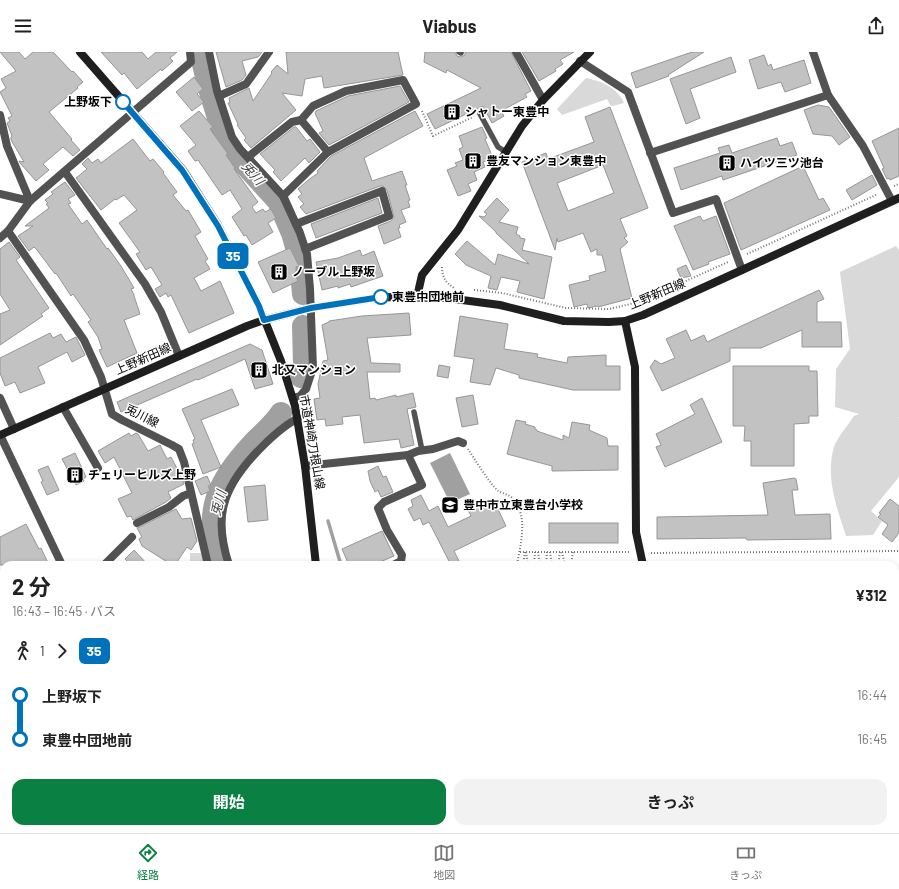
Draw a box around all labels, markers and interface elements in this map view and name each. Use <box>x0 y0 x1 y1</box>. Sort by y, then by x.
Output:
icon: menu <box>12 15 34 37</box>
text: Viabus <box>422 15 477 37</box>
icon: share <box>865 15 887 37</box>
place label: 上野坂下 <box>64 94 112 108</box>
marker: 上野坂下 <box>115 94 131 110</box>
building icon: シャトー東豊中 <box>442 102 462 122</box>
place label: シャトー東豊中 <box>465 104 549 118</box>
building icon: 豊友マンション東豊中 <box>463 151 483 171</box>
place label: 豊友マンション東豊中 <box>486 153 606 167</box>
building icon: ハイツ三ツ池台 <box>717 153 737 173</box>
place label: ハイツ三ツ池台 <box>740 155 824 169</box>
water label: 兎川 <box>238 158 269 190</box>
line badge: 35 <box>215 243 251 269</box>
text: 35 <box>225 247 241 264</box>
building icon: ノーブル上野坂 <box>269 262 289 282</box>
place label: ノーブル上野坂 <box>292 264 375 278</box>
street label: 上野新田線 <box>626 275 687 311</box>
marker: 東豊中団地前 <box>373 289 389 305</box>
place label: 東豊中団地前 <box>392 289 464 303</box>
street label: 上野新田線 <box>112 339 173 377</box>
building icon: 北又マンション <box>249 360 269 380</box>
place label: 北又マンション <box>272 362 356 376</box>
street label: 市道神崎刀根山線 <box>298 393 328 490</box>
street label: 兎川線 <box>123 401 162 430</box>
building icon: チェリーヒルズ上野 <box>65 465 85 485</box>
place label: チェリーヒルズ上野 <box>88 467 196 481</box>
water label: 兎川 <box>207 486 230 518</box>
school or university icon: 豊中市立東豊台小学校 <box>440 495 460 515</box>
place label: 豊中市立東豊台小学校 <box>463 497 583 511</box>
text: 2 分 <box>12 573 51 599</box>
text: ¥312 <box>855 586 887 604</box>
text: 16:43 – 16:45 · バス <box>12 603 116 619</box>
icon: walk <box>12 640 34 662</box>
icon: forward <box>51 640 73 662</box>
text: 35 <box>87 642 102 659</box>
text: 1 <box>40 643 45 659</box>
text: 上野坂下 <box>42 687 102 705</box>
text: 16:44 <box>857 687 887 703</box>
text: 東豊中団地前 <box>42 731 132 749</box>
text: 16:45 <box>858 731 887 747</box>
button: 開始 <box>12 779 446 825</box>
button: きっぷ <box>454 779 887 825</box>
tab: 経路 <box>137 842 159 882</box>
tab: 地図 <box>433 842 455 882</box>
tab: きっぷ <box>729 842 762 882</box>

